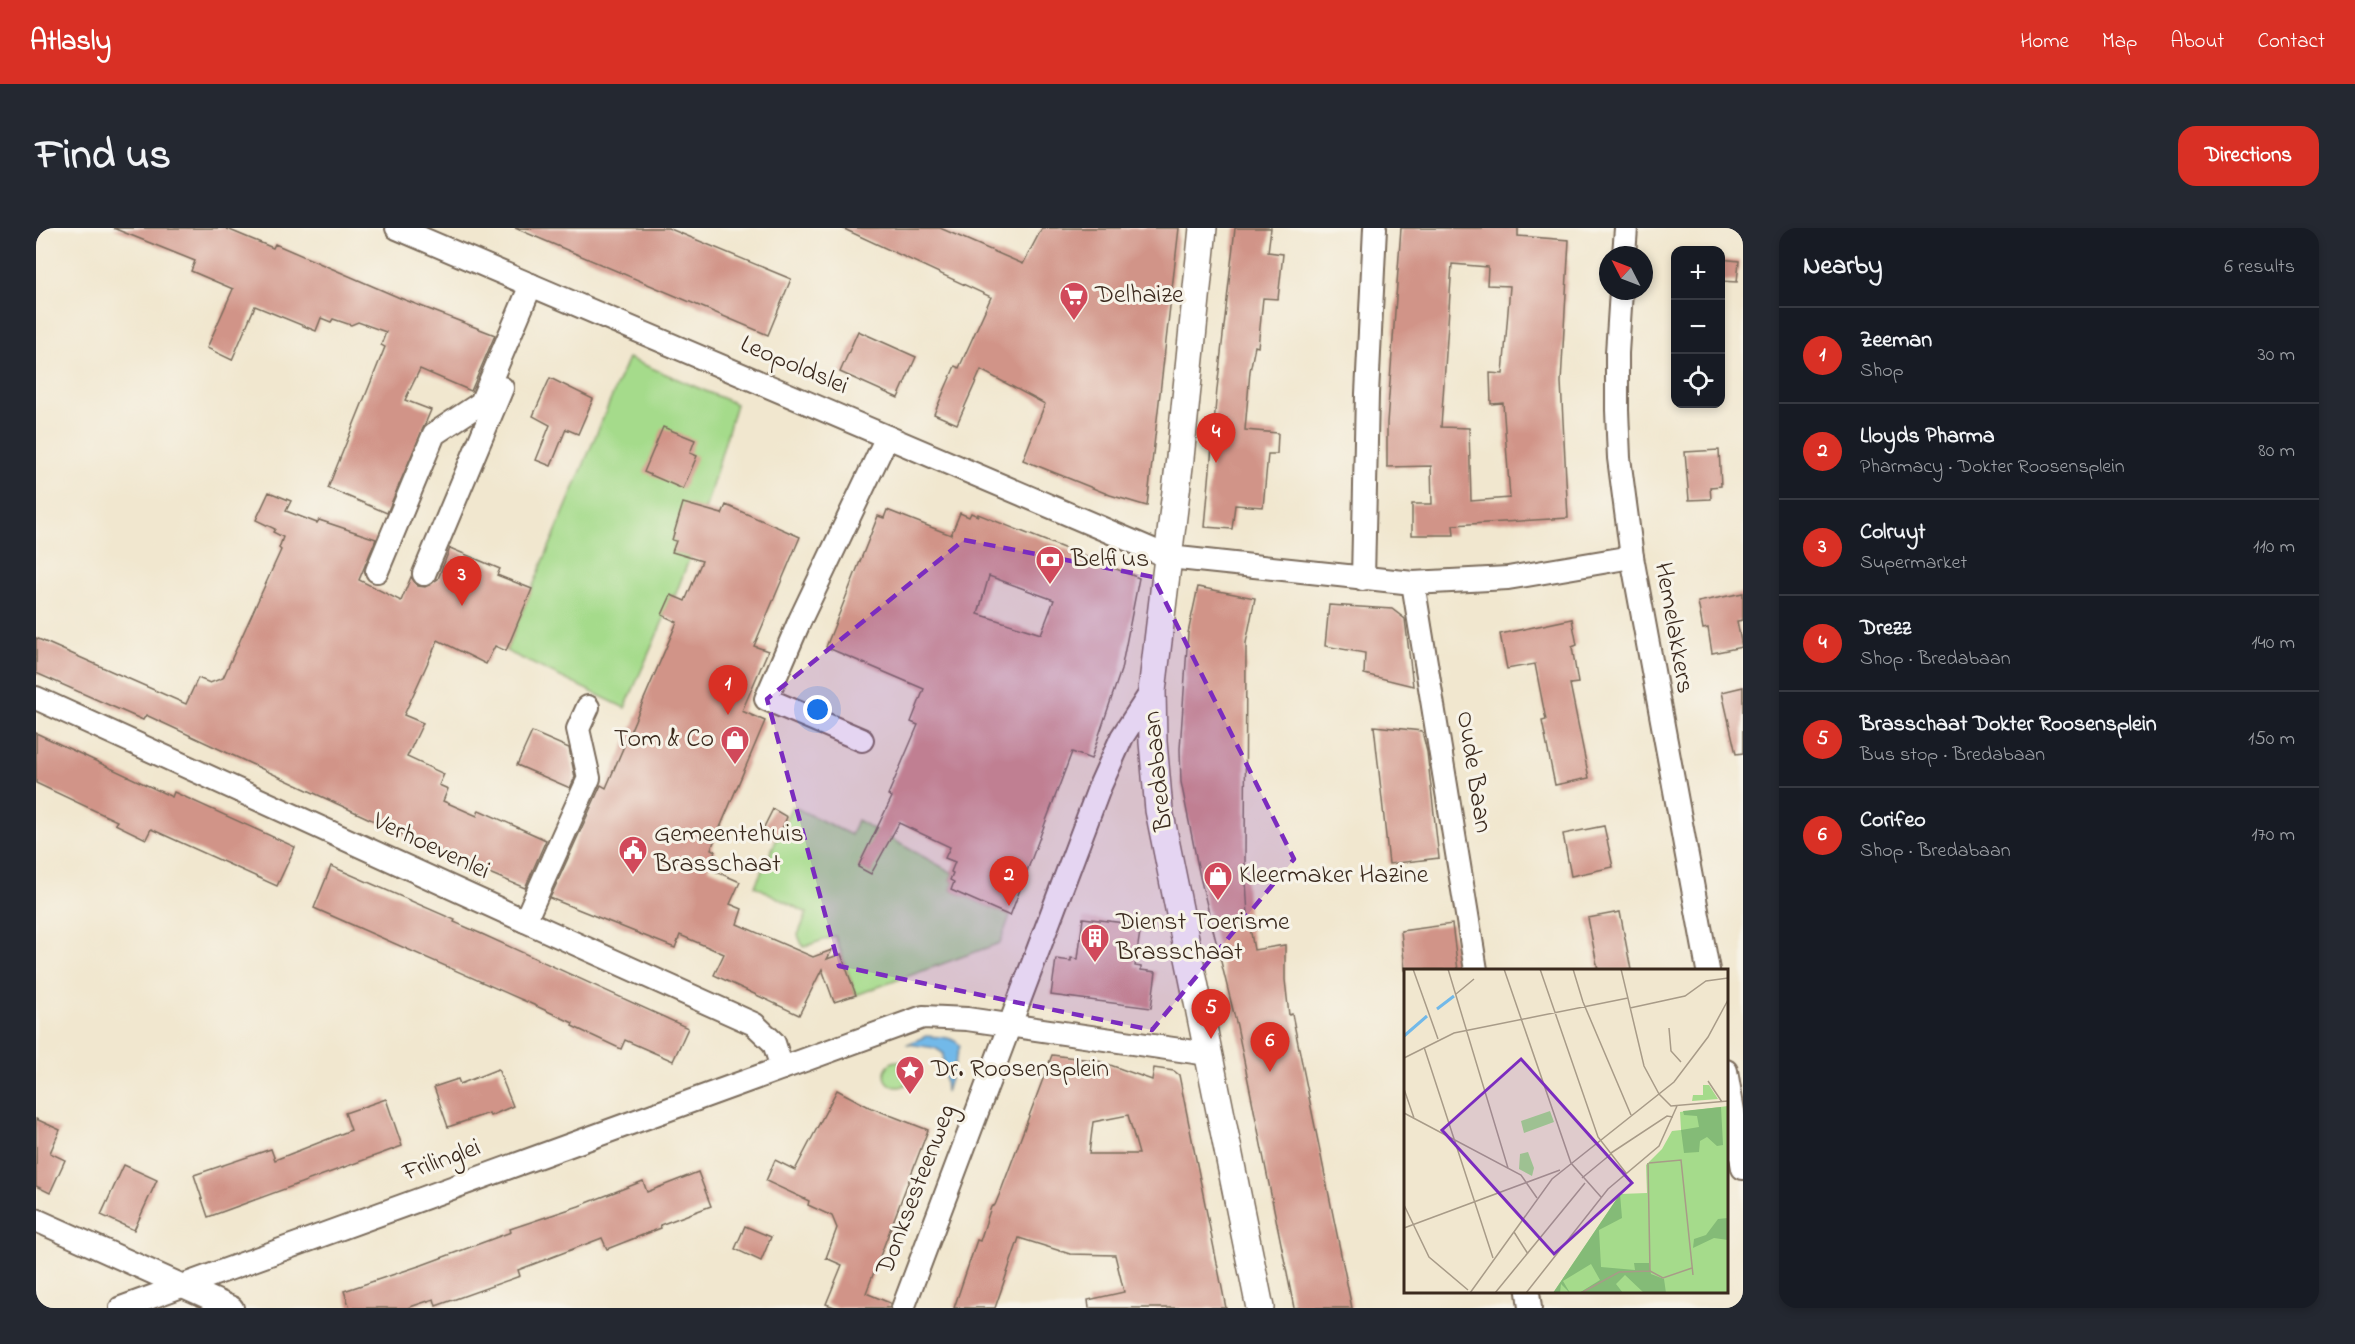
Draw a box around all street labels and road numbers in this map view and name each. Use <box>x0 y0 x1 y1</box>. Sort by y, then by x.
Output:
street label: Leopoldslei <box>734 326 854 406</box>
street label: Hemelakkers <box>1643 559 1703 697</box>
street label: Oude Baan <box>1445 708 1501 836</box>
street label: Bredabaan <box>1134 709 1184 834</box>
street label: Verhoevenlei <box>365 803 496 891</box>
street label: Donksesteenweg <box>867 1099 967 1282</box>
street label: Frilinglei <box>397 1129 486 1193</box>

